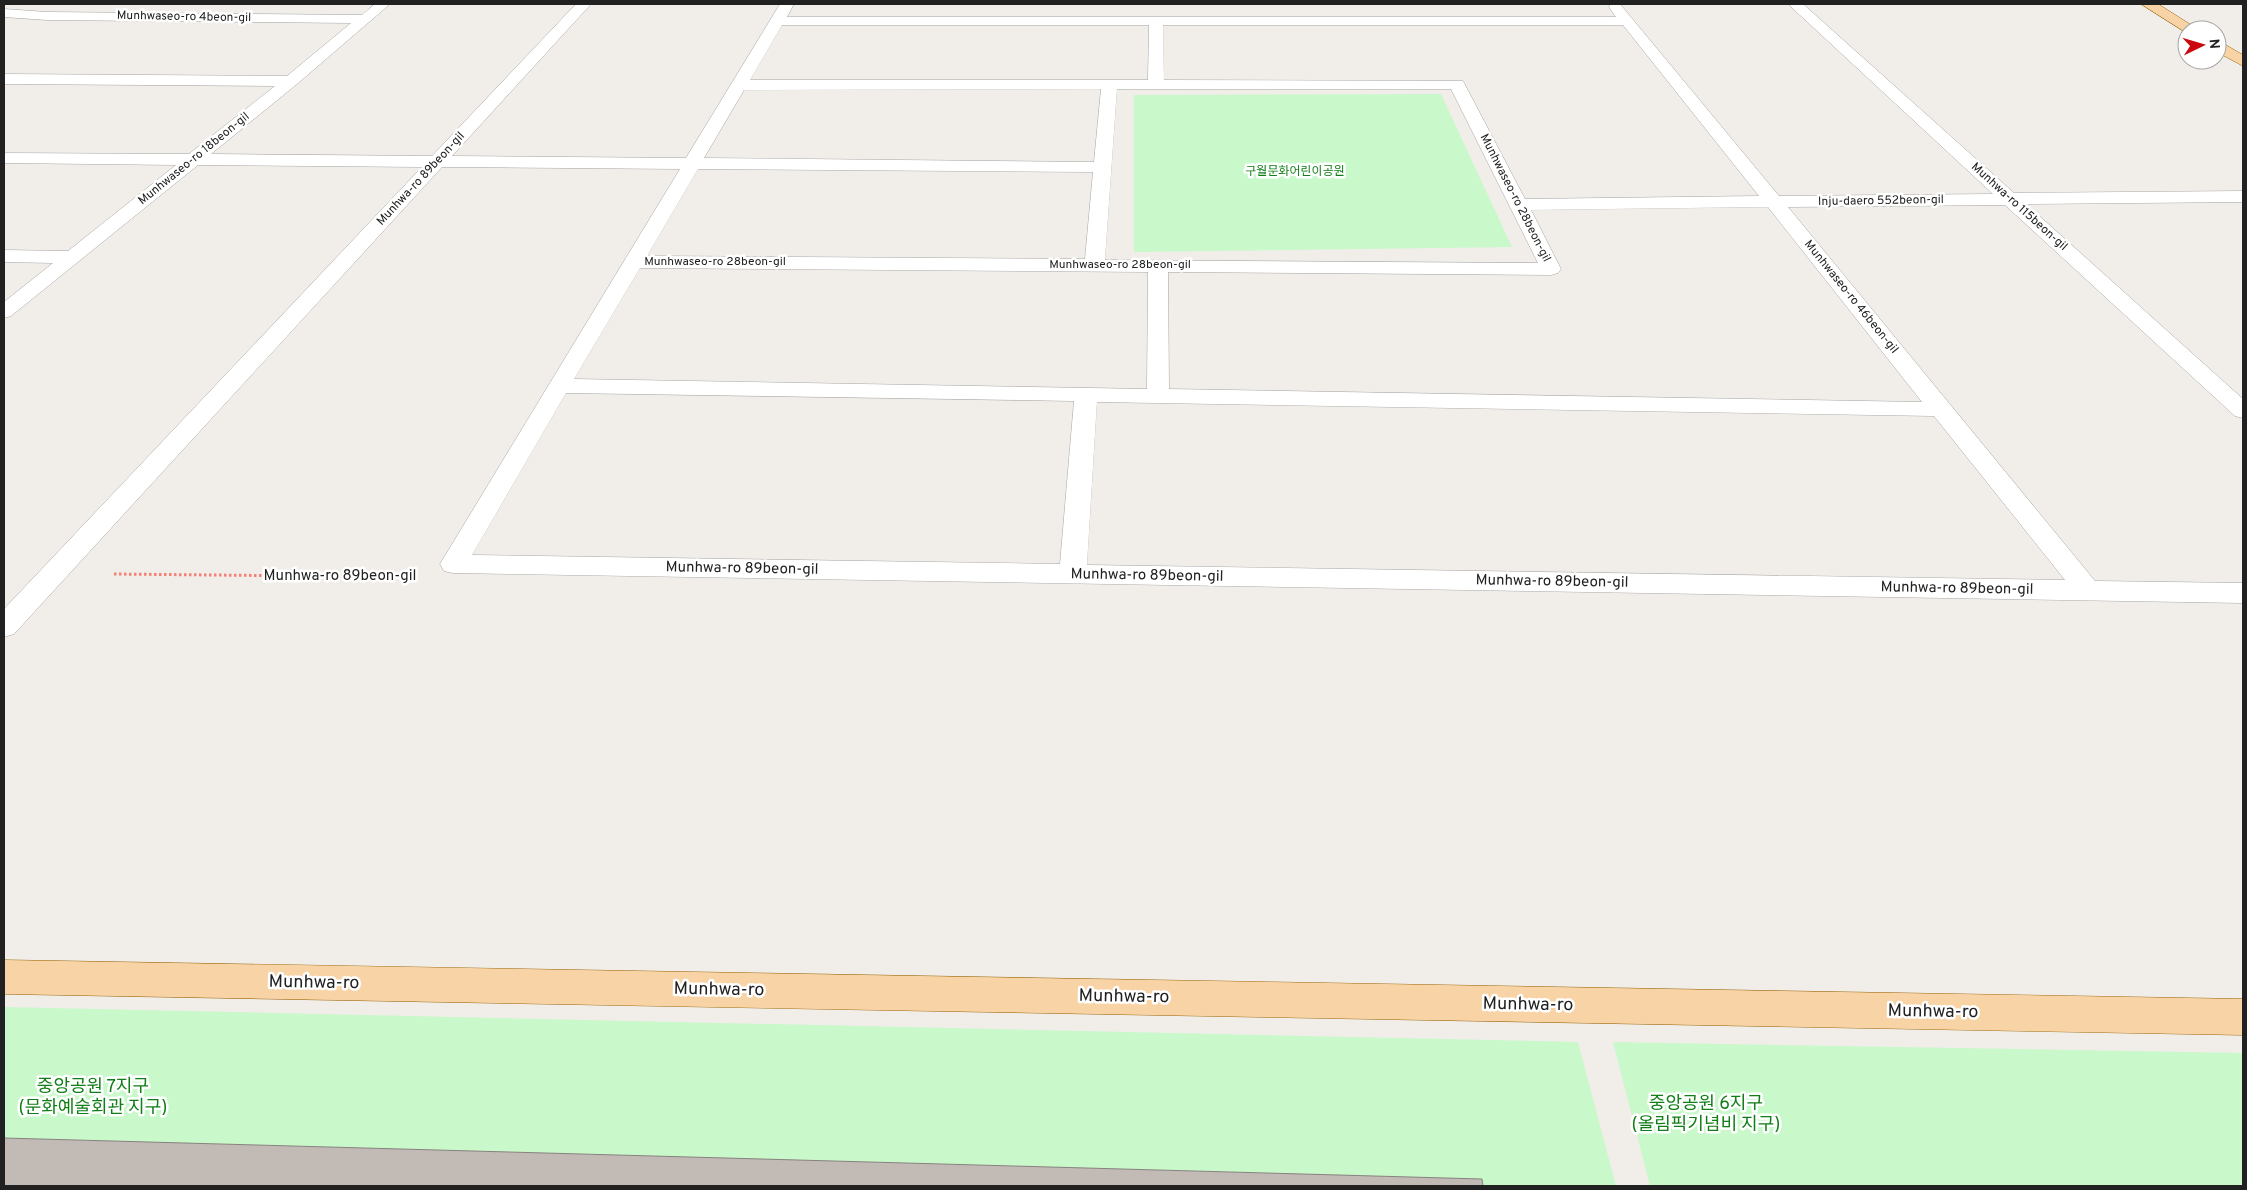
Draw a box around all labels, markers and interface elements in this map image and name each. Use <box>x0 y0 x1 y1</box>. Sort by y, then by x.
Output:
street label: Munhwaseo-ro 4beon-gil <box>117 8 251 26</box>
north arrow <box>2177 20 2227 70</box>
text: N <box>2205 38 2222 50</box>
street label: Munhwaseo-ro 18beon-gil <box>135 109 253 209</box>
street label: Munhwa-ro 89beon-gil <box>373 129 469 229</box>
street label: Munhwaseo-ro 28beon-gil <box>1476 131 1554 265</box>
street label: Munhwa-ro 115beon-gil <box>1967 159 2071 255</box>
park label: 구월문화어린이공원 <box>1245 164 1345 180</box>
street label: Inju-daero 552beon-gil <box>1818 192 1944 210</box>
street label: Munhwaseo-ro 46beon-gil <box>1800 237 1902 357</box>
street label: Munhwaseo-ro 28beon-gil <box>644 254 786 270</box>
street label: Munhwaseo-ro 28beon-gil <box>1049 257 1191 273</box>
street label: Munhwa-ro 89beon-gil <box>665 558 819 580</box>
street label: Munhwa-ro 89beon-gil <box>1070 565 1224 587</box>
street label: Munhwa-ro 89beon-gil <box>264 567 416 586</box>
street label: Munhwa-ro 89beon-gil <box>1475 571 1629 593</box>
street label: Munhwa-ro 89beon-gil <box>1880 578 2034 600</box>
street label: Munhwa-ro <box>268 971 360 995</box>
street label: Munhwa-ro <box>673 978 765 1002</box>
street label: Munhwa-ro <box>1078 985 1170 1009</box>
street label: Munhwa-ro <box>1482 993 1574 1017</box>
street label: Munhwa-ro <box>1887 1000 1979 1024</box>
park label: 중앙공원 7지구 (문화예술회관 지구) <box>18 1076 168 1120</box>
park label: 중앙공원 6지구 (올림픽기념비 지구) <box>1631 1093 1781 1137</box>

